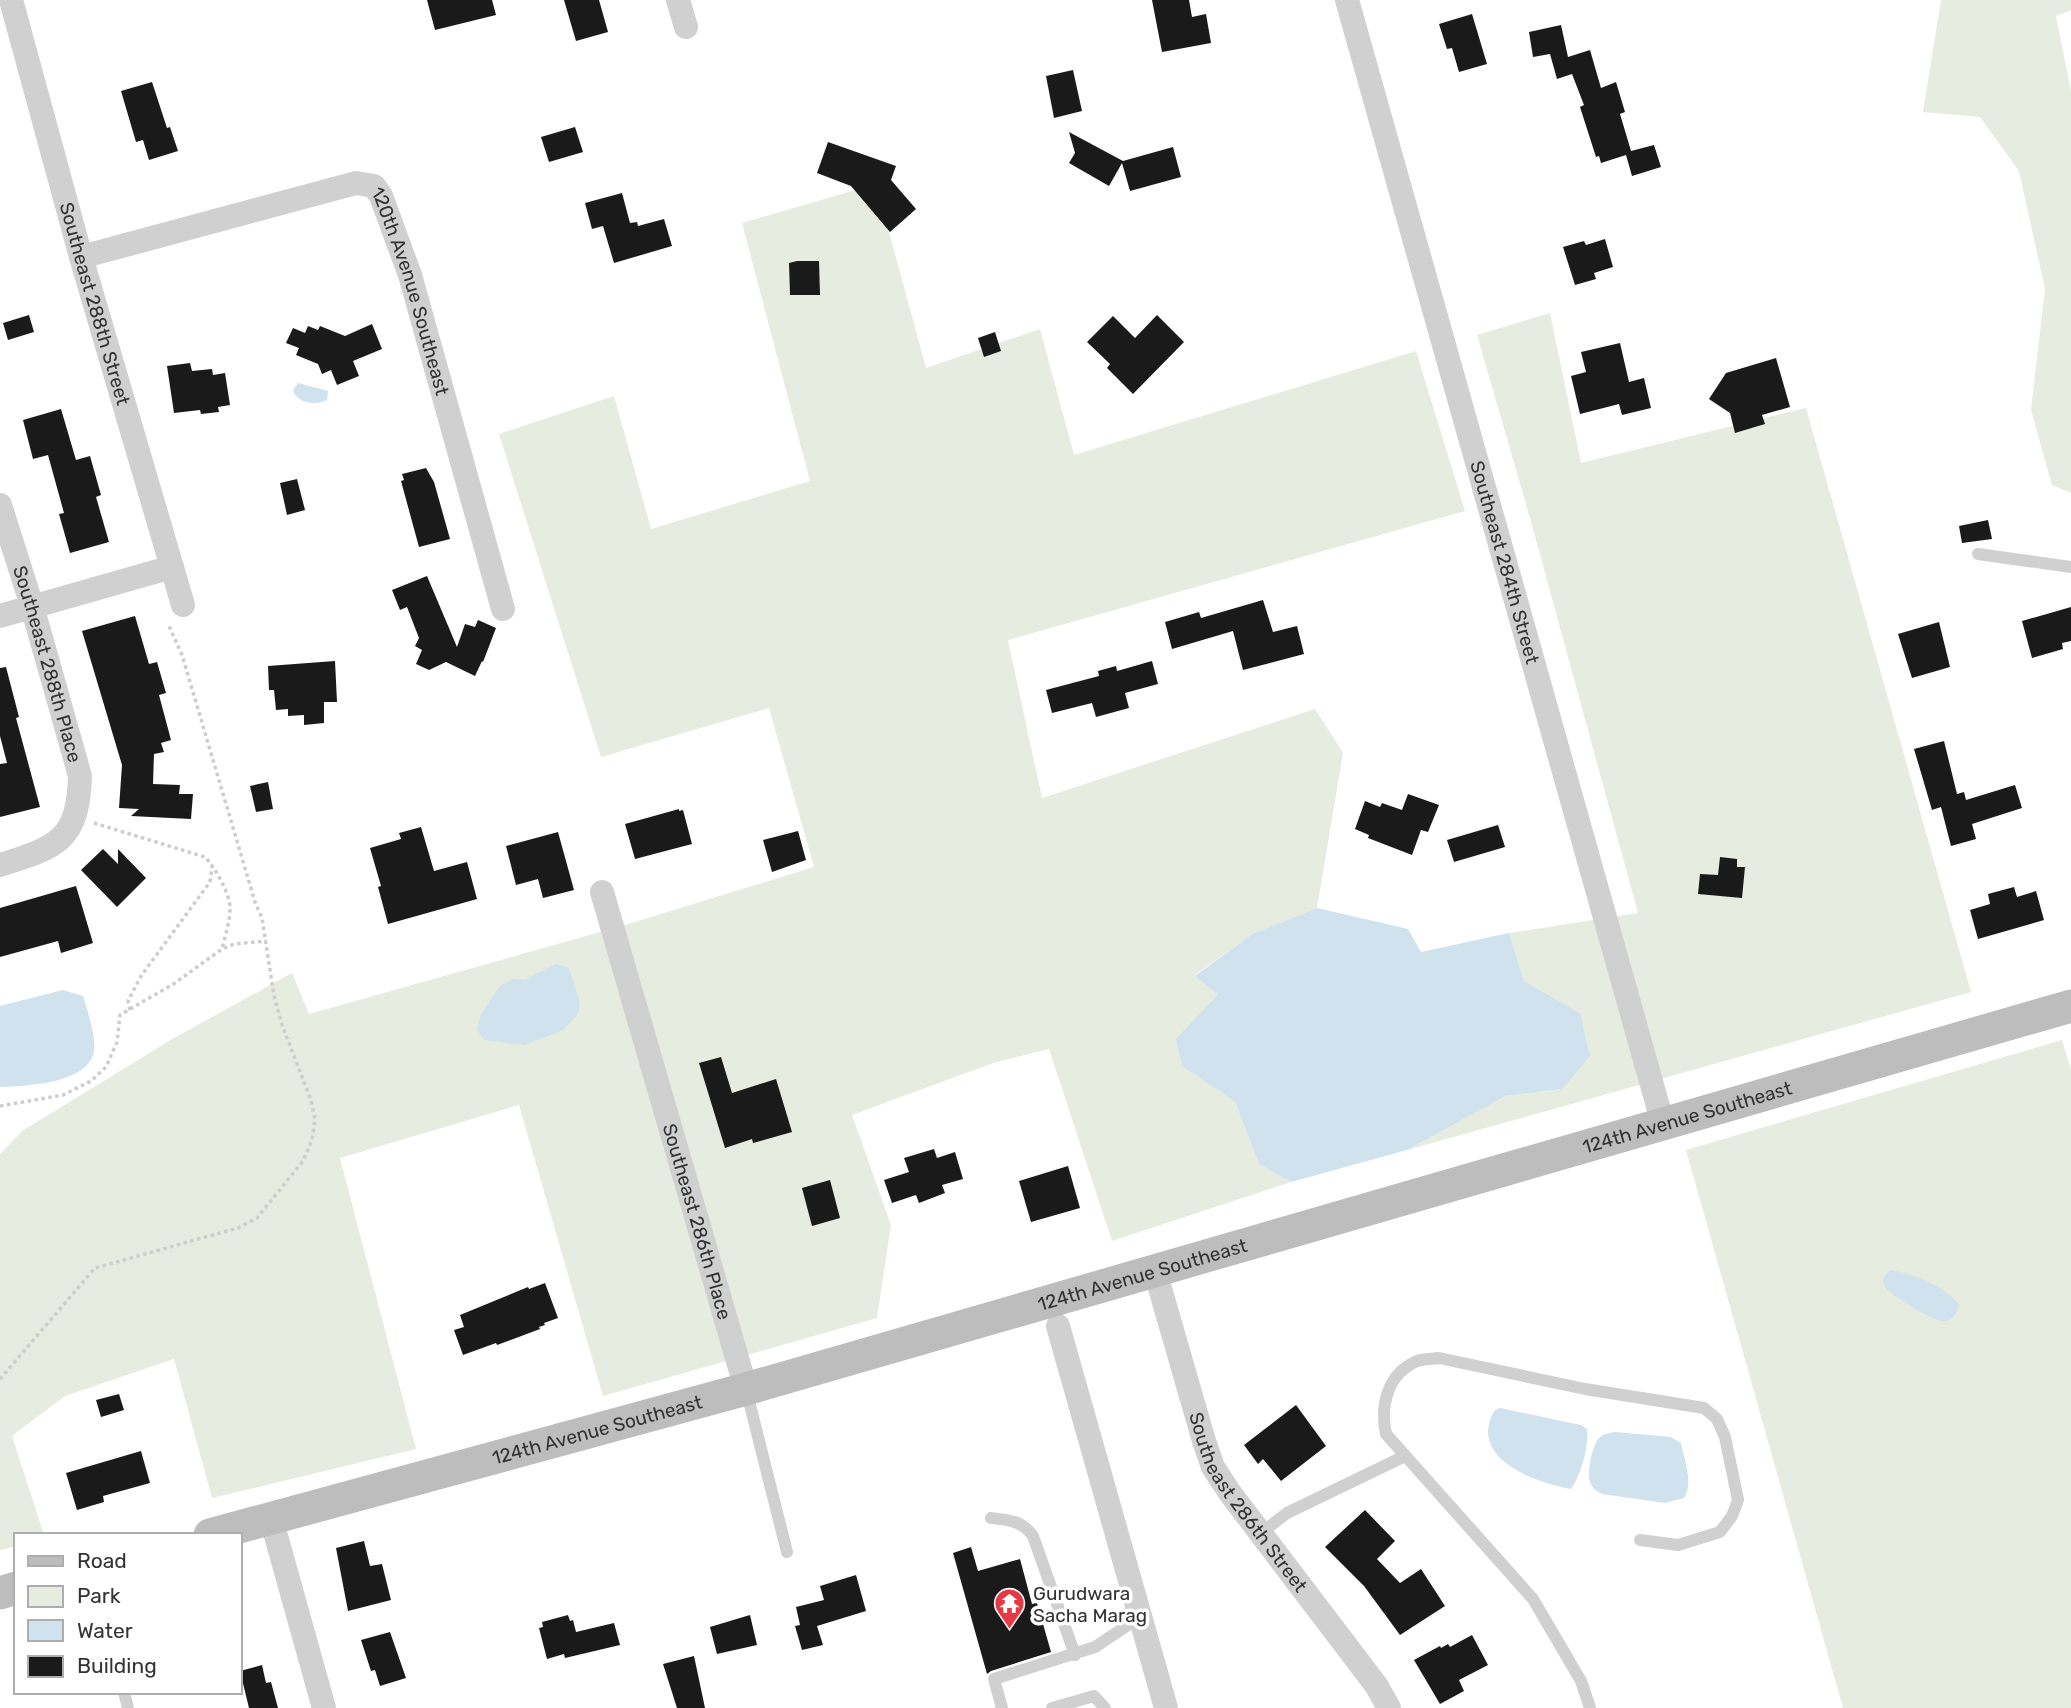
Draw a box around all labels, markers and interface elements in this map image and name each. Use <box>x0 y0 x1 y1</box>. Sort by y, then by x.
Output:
street label: 120th Avenue Southeast <box>366 182 454 398</box>
street label: Southeast 288th Street <box>55 200 135 408</box>
street label: Southeast 284th Street <box>1465 458 1544 667</box>
street label: Southeast 288th Place <box>8 563 87 765</box>
street label: 124th Avenue Southeast <box>1580 1076 1795 1159</box>
street label: Southeast 286th Place <box>658 1121 736 1322</box>
street label: 124th Avenue Southeast <box>1035 1234 1250 1316</box>
street label: 124th Avenue Southeast <box>489 1390 705 1470</box>
street label: Southeast 286th Street <box>1184 1409 1312 1597</box>
legend <box>14 1533 242 1694</box>
text: Road <box>77 1548 127 1573</box>
place label: Gurudwara Sacha Marag <box>1033 1582 1147 1627</box>
text: Park <box>77 1583 121 1608</box>
temple icon: Gurudwara Sacha Marag <box>993 1587 1027 1631</box>
text: Water <box>77 1618 133 1643</box>
text: Building <box>77 1653 157 1678</box>

